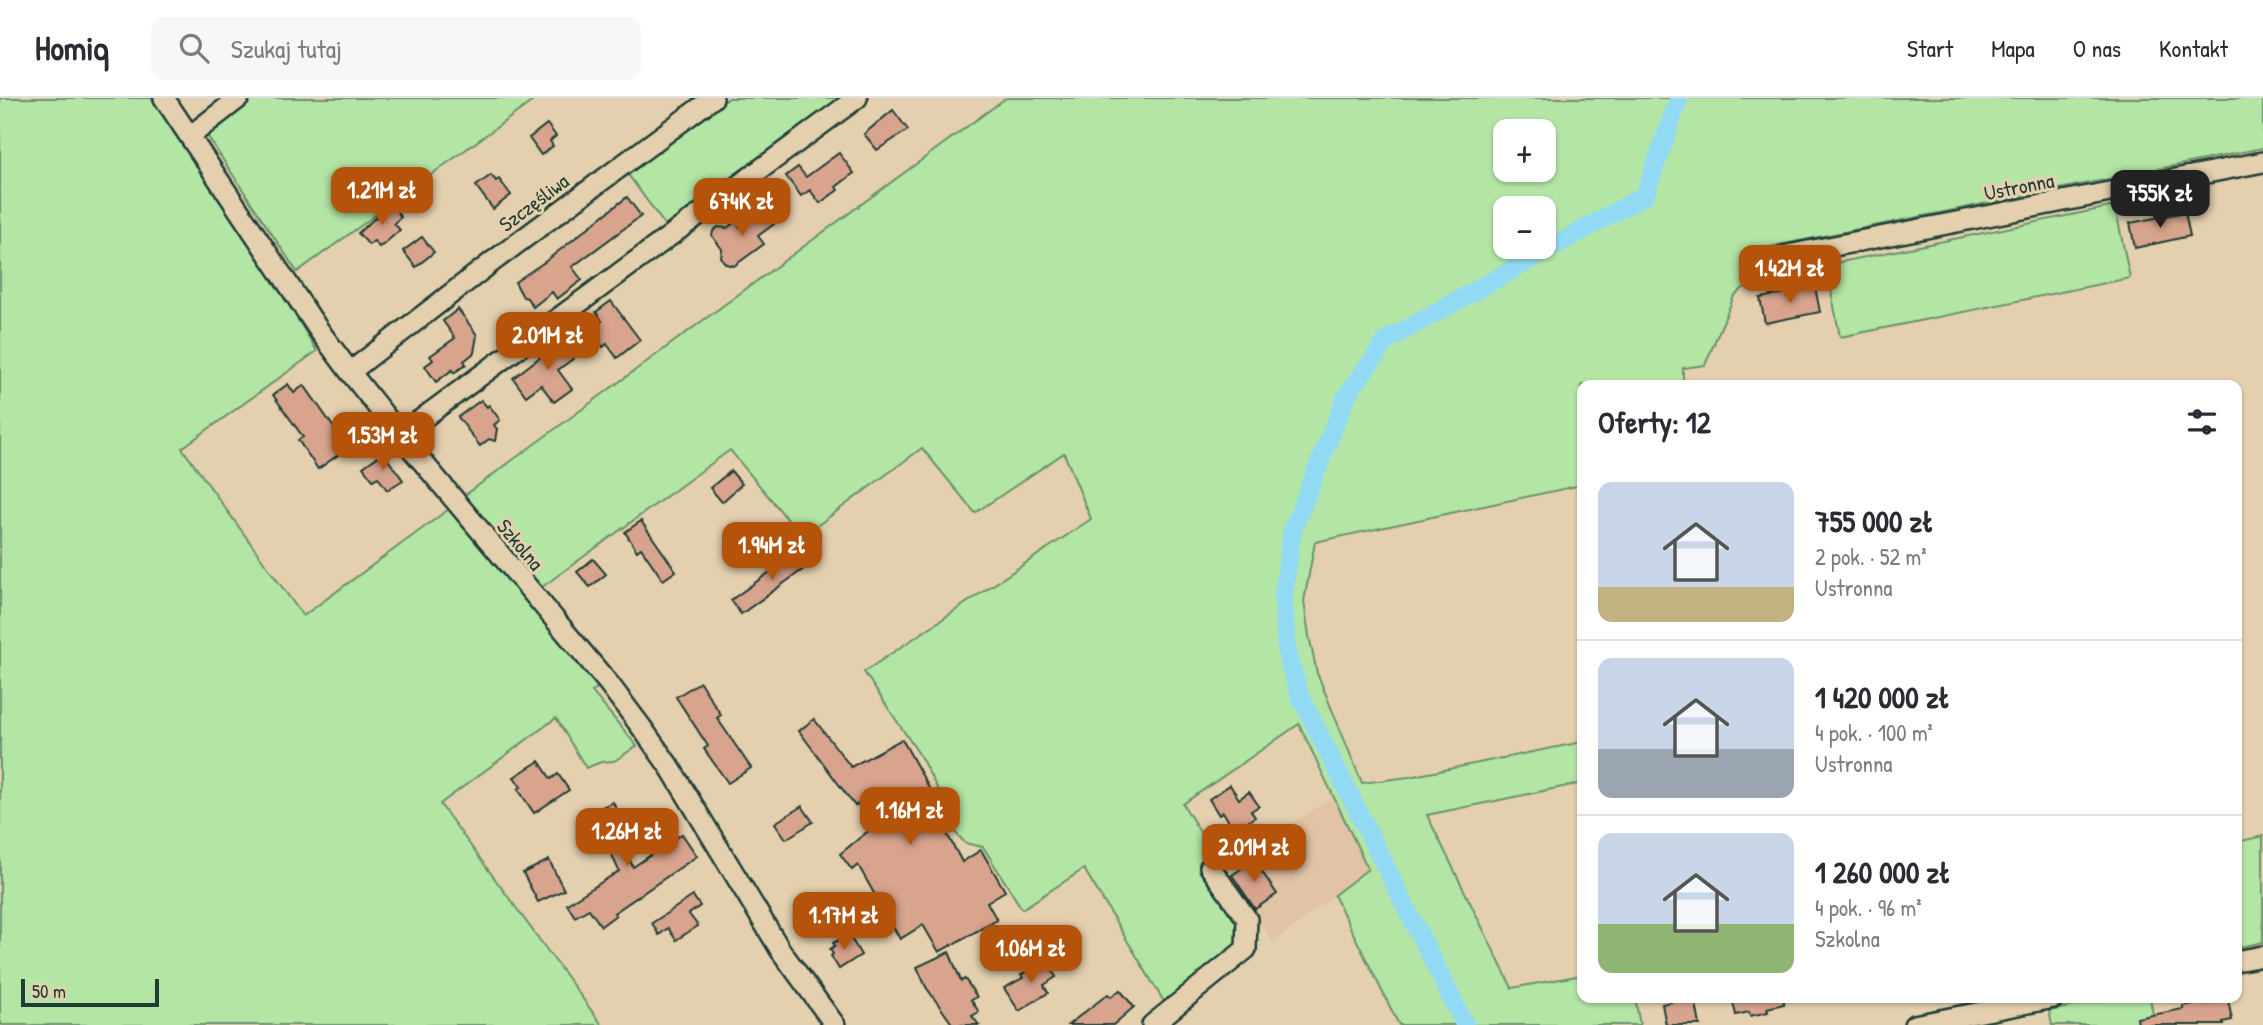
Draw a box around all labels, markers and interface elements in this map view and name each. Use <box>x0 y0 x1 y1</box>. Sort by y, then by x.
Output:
search box <box>151 17 641 80</box>
text: Homiq <box>35 26 109 70</box>
icon: search <box>175 29 213 67</box>
text: Szukaj tutaj <box>231 31 342 66</box>
text: Start <box>1907 32 1953 64</box>
text: Mapa <box>1991 32 2035 64</box>
text: O nas <box>2073 32 2121 64</box>
text: Kontakt <box>2159 32 2228 64</box>
map controls <box>1493 119 1556 259</box>
button: + <box>1493 119 1556 182</box>
street label: Ustronna <box>1981 166 2056 207</box>
pin: 1.21M zł <box>310 167 454 227</box>
street label: Szczęśliwa <box>493 167 575 238</box>
pin: 755K zł <box>2095 170 2225 230</box>
text: 1.21M zł <box>347 174 417 205</box>
text: 755K zł <box>2127 177 2193 208</box>
pin: 674K zł <box>677 178 807 238</box>
text: 674K zł <box>709 185 775 216</box>
button: − <box>1493 196 1556 259</box>
pin: 1.42M zł <box>1718 246 1862 305</box>
text: 1.42M zł <box>1755 252 1825 283</box>
pin: 2.01M zł <box>476 313 620 372</box>
text: 2.01M zł <box>512 319 584 350</box>
text: Oferty: 12 <box>1598 402 1711 442</box>
icon: filters <box>2183 403 2221 441</box>
pin: 1.53M zł <box>311 412 455 472</box>
text: 1.53M zł <box>348 419 418 450</box>
text: 755 000 zł <box>1815 501 1934 541</box>
icon: home <box>1654 510 1738 594</box>
street label: Szkolna <box>490 513 550 577</box>
pin: 1.94M zł <box>700 522 844 582</box>
text: 1.94M zł <box>738 529 806 560</box>
text: 2 pok. · 52 m² <box>1815 541 1927 572</box>
text: Ustronna <box>1815 572 1892 603</box>
text: 1 420 000 zł <box>1815 677 1950 717</box>
icon: home <box>1654 686 1738 770</box>
text: 4 pok. · 100 m² <box>1815 717 1933 748</box>
text: Ustronna <box>1815 748 1892 779</box>
pin: 1.16M zł <box>838 788 982 847</box>
text: 1.16M zł <box>876 794 944 825</box>
pin: 1.26M zł <box>555 808 699 868</box>
text: 1.26M zł <box>592 815 662 846</box>
pin: 2.01M zł <box>1182 824 1326 884</box>
text: 2.01M zł <box>1218 831 1290 862</box>
text: 1 260 000 zł <box>1815 852 1951 892</box>
icon: home <box>1654 861 1738 945</box>
pin: 1.17M zł <box>772 892 916 952</box>
text: 4 pok. · 96 m² <box>1815 892 1922 923</box>
text: 1.17M zł <box>809 899 879 930</box>
text: Szkolna <box>1815 923 1880 954</box>
pin: 1.06M zł <box>959 926 1103 985</box>
text: 1.06M zł <box>996 932 1066 963</box>
scale bar <box>21 976 159 1008</box>
text: 50 m <box>32 978 66 1004</box>

